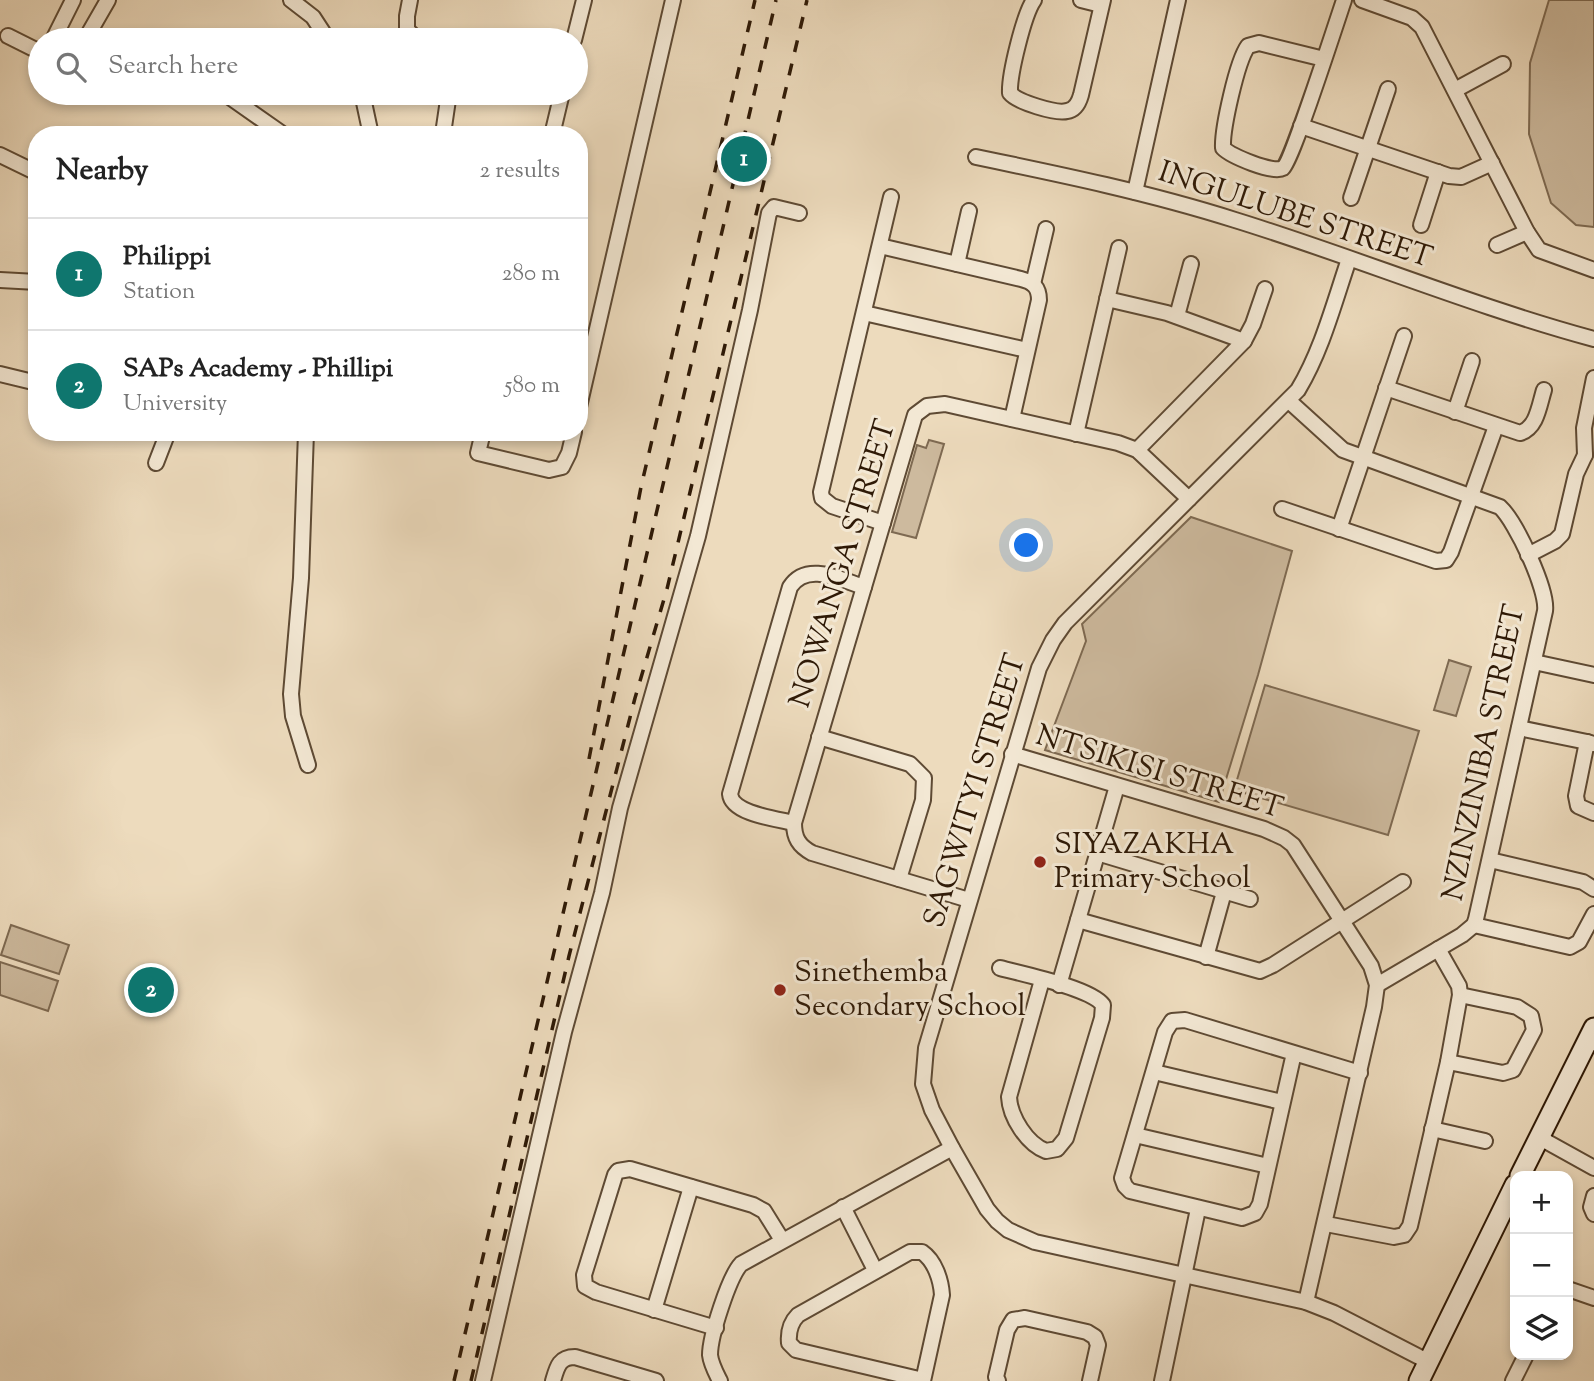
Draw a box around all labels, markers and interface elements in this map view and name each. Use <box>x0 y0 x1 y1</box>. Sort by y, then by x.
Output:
search box <box>28 28 588 105</box>
icon: search <box>52 48 90 86</box>
text: Search here <box>108 48 238 85</box>
pin: 1 <box>721 133 767 185</box>
text: Nearby <box>56 150 148 193</box>
street label: INGULUBE STREET <box>1152 151 1438 281</box>
text: 2 results <box>480 155 560 188</box>
text: Philippi <box>123 239 211 276</box>
text: 1 <box>75 258 83 291</box>
text: 280 m <box>502 258 560 291</box>
text: Station <box>123 276 195 309</box>
text: SAPs Academy - Phillipi <box>123 351 393 388</box>
text: 2 <box>74 370 84 403</box>
text: 580 m <box>505 370 560 403</box>
text: University <box>123 388 227 421</box>
street label: NOWANGA STREET <box>780 415 908 713</box>
your location <box>1009 528 1043 562</box>
street label: NZINZINIBA STREET <box>1433 601 1537 905</box>
street label: SAGWITYI STREET <box>914 649 1038 933</box>
street label: NTSIKISI STREET <box>1030 715 1288 831</box>
place label: SIYAZAKHA Primary School <box>1054 824 1251 901</box>
marker: SIYAZAKHA Primary School <box>1032 854 1048 870</box>
place label: Sinethemba Secondary School <box>794 952 1026 1029</box>
pin: 2 <box>128 964 174 1016</box>
marker: Sinethemba Secondary School <box>772 982 788 998</box>
map controls <box>1510 1171 1573 1360</box>
button: + <box>1510 1171 1573 1234</box>
button: − <box>1510 1234 1573 1297</box>
button: layers <box>1510 1297 1573 1360</box>

